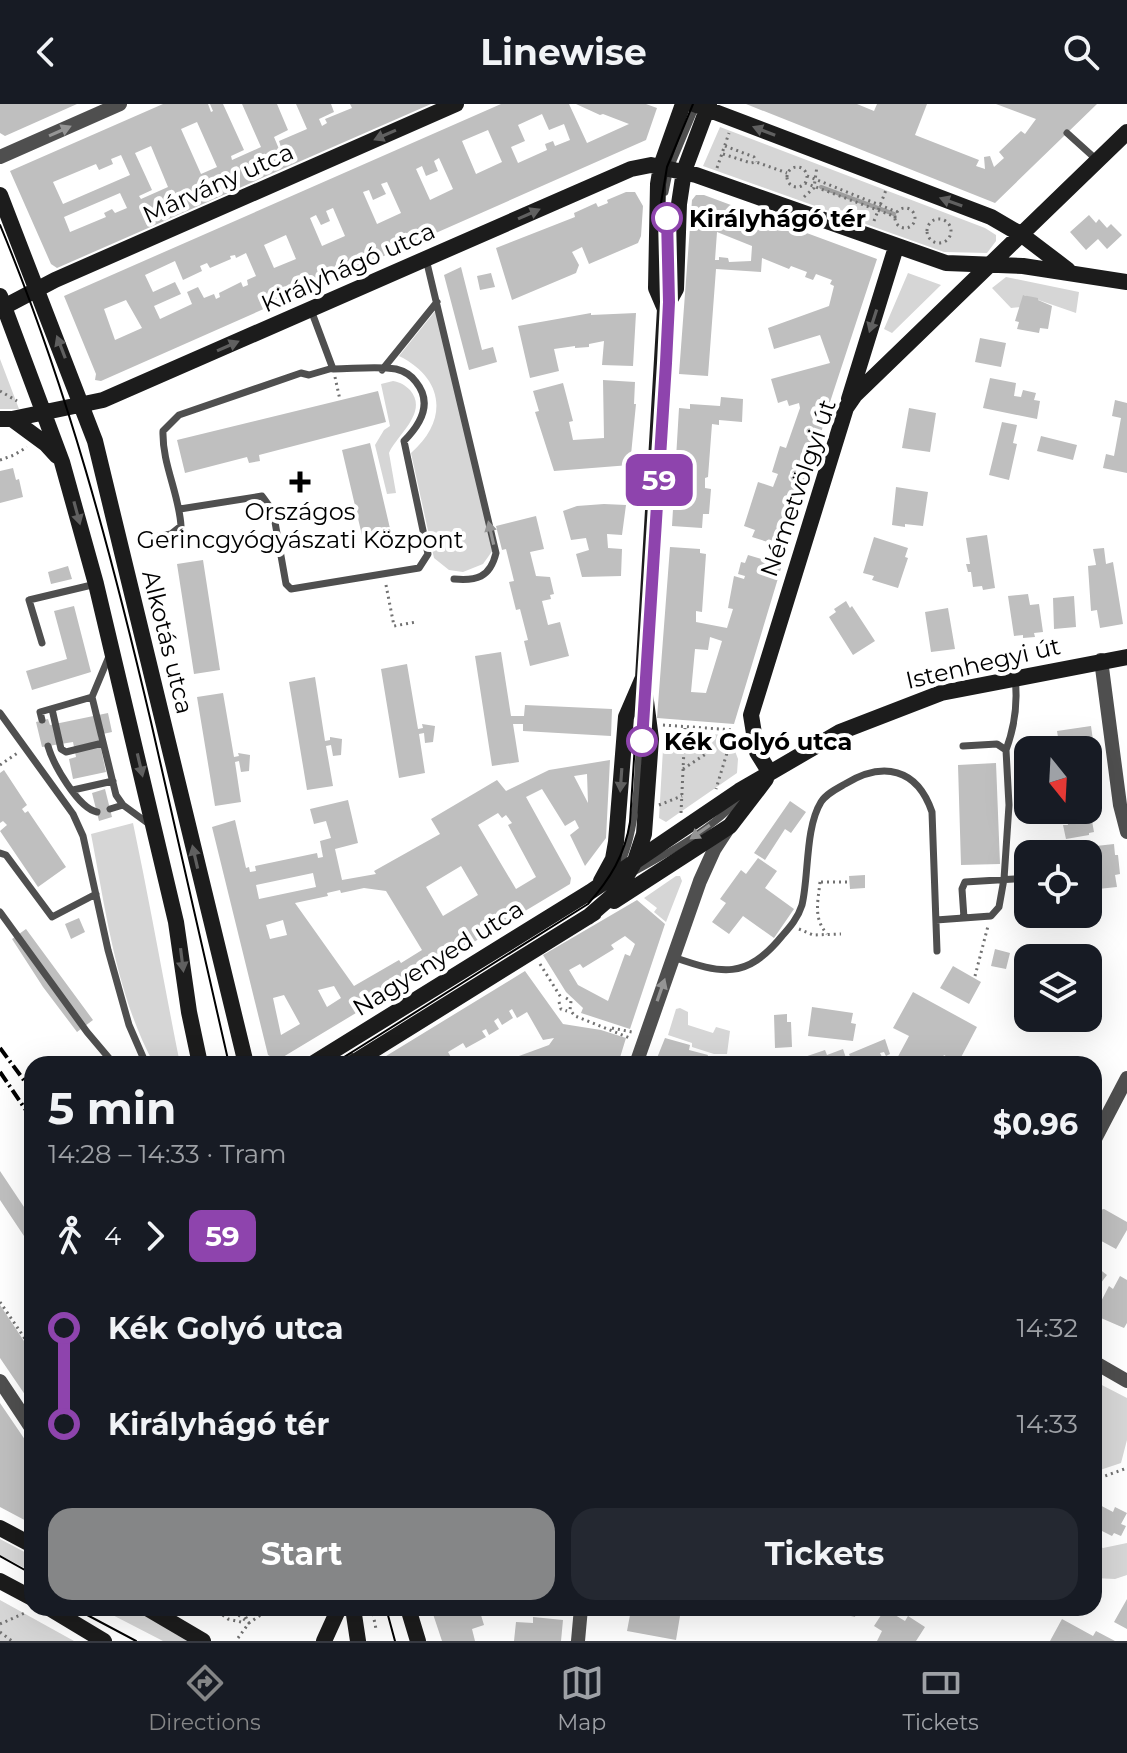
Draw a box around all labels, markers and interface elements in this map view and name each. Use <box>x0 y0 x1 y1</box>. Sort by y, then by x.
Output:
icon: back <box>24 30 68 74</box>
text: Linewise <box>480 30 647 74</box>
icon: search <box>1059 30 1103 74</box>
one-way arrow <box>48 124 72 137</box>
one-way arrow <box>752 124 776 137</box>
one-way arrow <box>373 129 397 142</box>
street label: Márvány utca <box>138 137 298 229</box>
one-way arrow <box>939 195 963 208</box>
marker: Királyhágó tér <box>652 203 682 233</box>
place label: Királyhágó tér <box>689 204 866 233</box>
one-way arrow <box>517 207 541 220</box>
street label: Királyhágó utca <box>257 216 439 318</box>
one-way arrow <box>866 310 878 334</box>
one-way arrow <box>54 335 67 359</box>
one-way arrow <box>217 339 240 352</box>
street label: Németvölgyi út <box>754 395 842 580</box>
line badge: 59 <box>623 454 695 506</box>
text: 59 <box>642 463 676 497</box>
marker: Országos Gerincgyógyászati Központ <box>289 471 311 493</box>
place label: Országos Gerincgyógyászati Központ <box>136 497 464 554</box>
one-way arrow <box>71 501 83 526</box>
one-way arrow <box>484 520 497 545</box>
street label: Alkotás utca <box>136 567 200 717</box>
street label: Istenhegyi út <box>903 631 1063 695</box>
marker: Kék Golyó utca <box>627 726 657 756</box>
place label: Kék Golyó utca <box>664 727 852 756</box>
north arrow <box>1014 736 1102 824</box>
map controls <box>1014 736 1102 1032</box>
one-way arrow <box>134 753 147 778</box>
one-way arrow <box>614 768 627 793</box>
one-way arrow <box>690 824 711 839</box>
button: locate <box>1014 840 1102 928</box>
one-way arrow <box>188 845 201 870</box>
street label: Nagyenyed utca <box>347 894 529 1022</box>
button: layers <box>1014 944 1102 1032</box>
one-way arrow <box>176 948 189 973</box>
one-way arrow <box>656 978 668 1002</box>
text: 5 min <box>48 1081 176 1135</box>
text: $0.96 <box>993 1106 1078 1143</box>
text: 14:28 – 14:33 · Tram <box>48 1138 287 1170</box>
icon: walk <box>48 1214 92 1258</box>
icon: forward <box>133 1214 177 1258</box>
text: 59 <box>205 1219 240 1253</box>
text: 4 <box>104 1220 121 1252</box>
text: Kék Golyó utca <box>108 1310 343 1347</box>
text: 14:32 <box>1016 1312 1078 1344</box>
text: Királyhágó tér <box>108 1406 329 1443</box>
text: 14:33 <box>1017 1408 1078 1440</box>
button: Start <box>48 1508 555 1600</box>
button: Tickets <box>571 1508 1078 1600</box>
tab: Directions <box>148 1661 261 1736</box>
tab: Map <box>557 1661 606 1736</box>
tab: Tickets <box>902 1661 979 1736</box>

